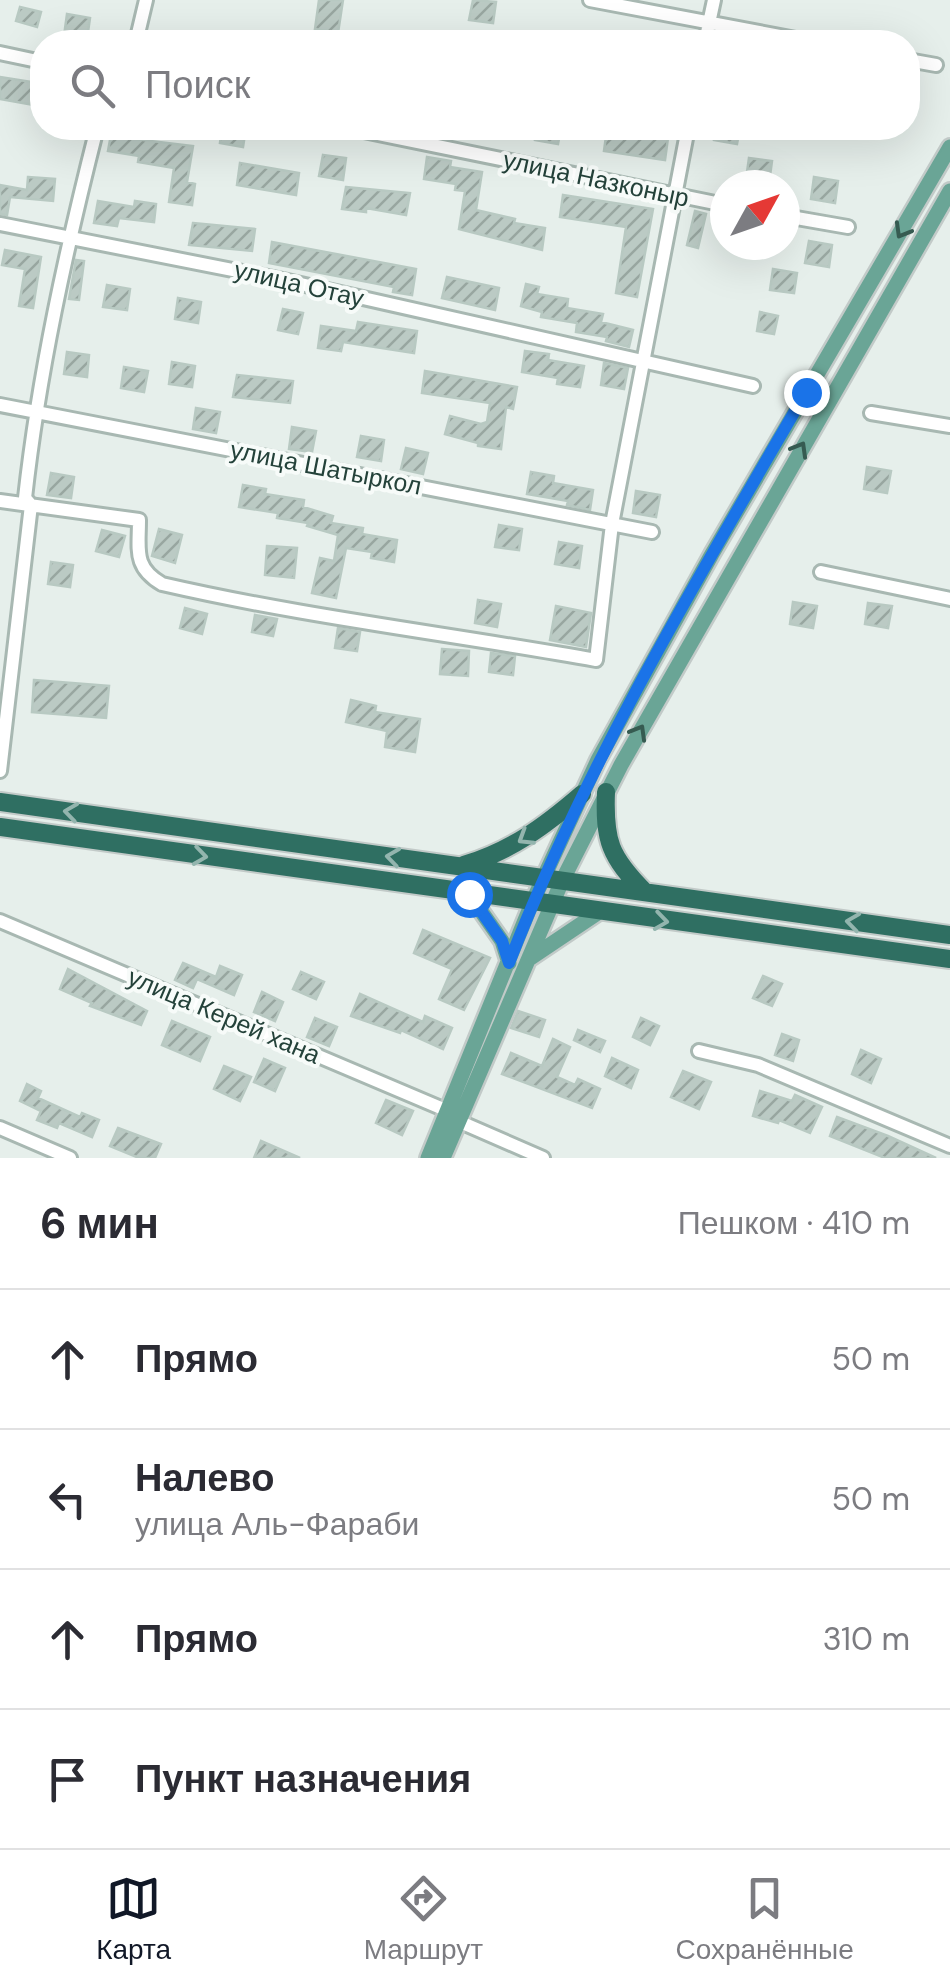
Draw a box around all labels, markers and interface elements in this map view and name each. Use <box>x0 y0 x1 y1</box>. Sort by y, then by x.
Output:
search box <box>30 30 920 140</box>
icon: search <box>65 58 120 113</box>
text: Поиск <box>145 60 250 110</box>
street label: улица Назконыр <box>500 143 692 215</box>
north arrow <box>710 170 800 260</box>
one-way arrow <box>895 221 914 239</box>
street label: улица Отау <box>231 253 368 315</box>
route end <box>784 370 830 416</box>
street label: улица Шатыркол <box>228 433 424 503</box>
one-way arrow <box>787 442 807 460</box>
one-way arrow <box>627 725 647 743</box>
one-way arrow <box>63 802 79 823</box>
one-way arrow <box>518 826 536 845</box>
one-way arrow <box>193 845 209 866</box>
one-way arrow <box>385 848 401 869</box>
route start <box>447 872 493 918</box>
one-way arrow <box>653 909 669 930</box>
one-way arrow <box>845 912 862 933</box>
street label: улица Керей хана <box>123 961 325 1071</box>
text: 6 мин <box>40 1196 159 1251</box>
text: Пешком · 410 m <box>678 1202 910 1244</box>
icon: ahead <box>40 1332 95 1387</box>
text: Прямо <box>135 1334 258 1384</box>
text: 50 m <box>832 1338 910 1380</box>
text: Налево <box>135 1453 274 1503</box>
icon: left <box>40 1472 95 1527</box>
text: 50 m <box>832 1478 910 1520</box>
text: улица Аль-Фараби <box>135 1503 419 1545</box>
icon: ahead <box>40 1612 95 1667</box>
text: Прямо <box>135 1614 258 1664</box>
text: 310 m <box>823 1618 910 1660</box>
icon: arrive <box>40 1752 95 1807</box>
text: Пункт назначения <box>135 1754 471 1804</box>
tab: Карта <box>96 1871 171 1968</box>
tab: Маршрут <box>364 1871 483 1968</box>
tab: Сохранённые <box>675 1871 854 1968</box>

